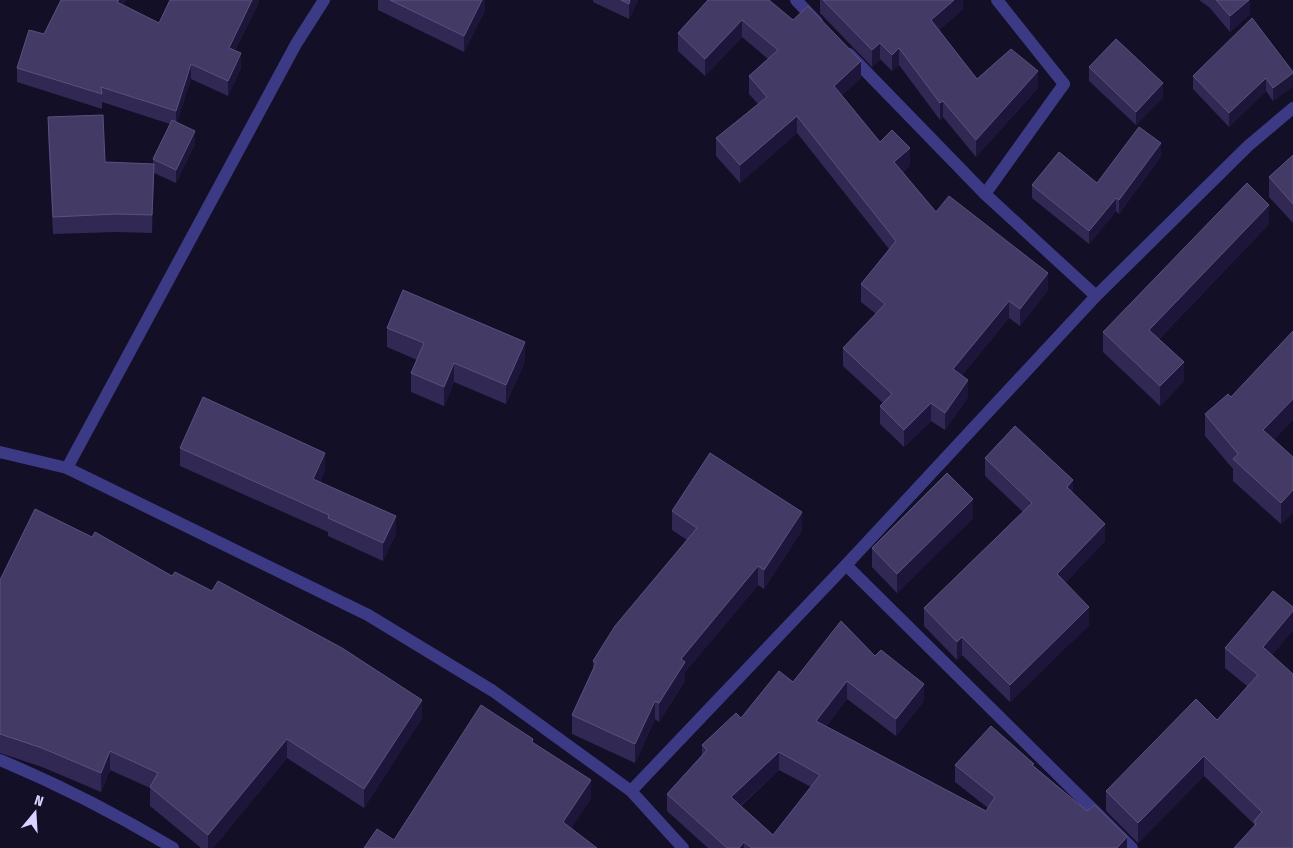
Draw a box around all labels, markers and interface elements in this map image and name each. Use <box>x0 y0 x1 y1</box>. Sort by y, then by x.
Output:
north arrow <box>10 788 60 838</box>
text: N <box>32 792 45 810</box>

